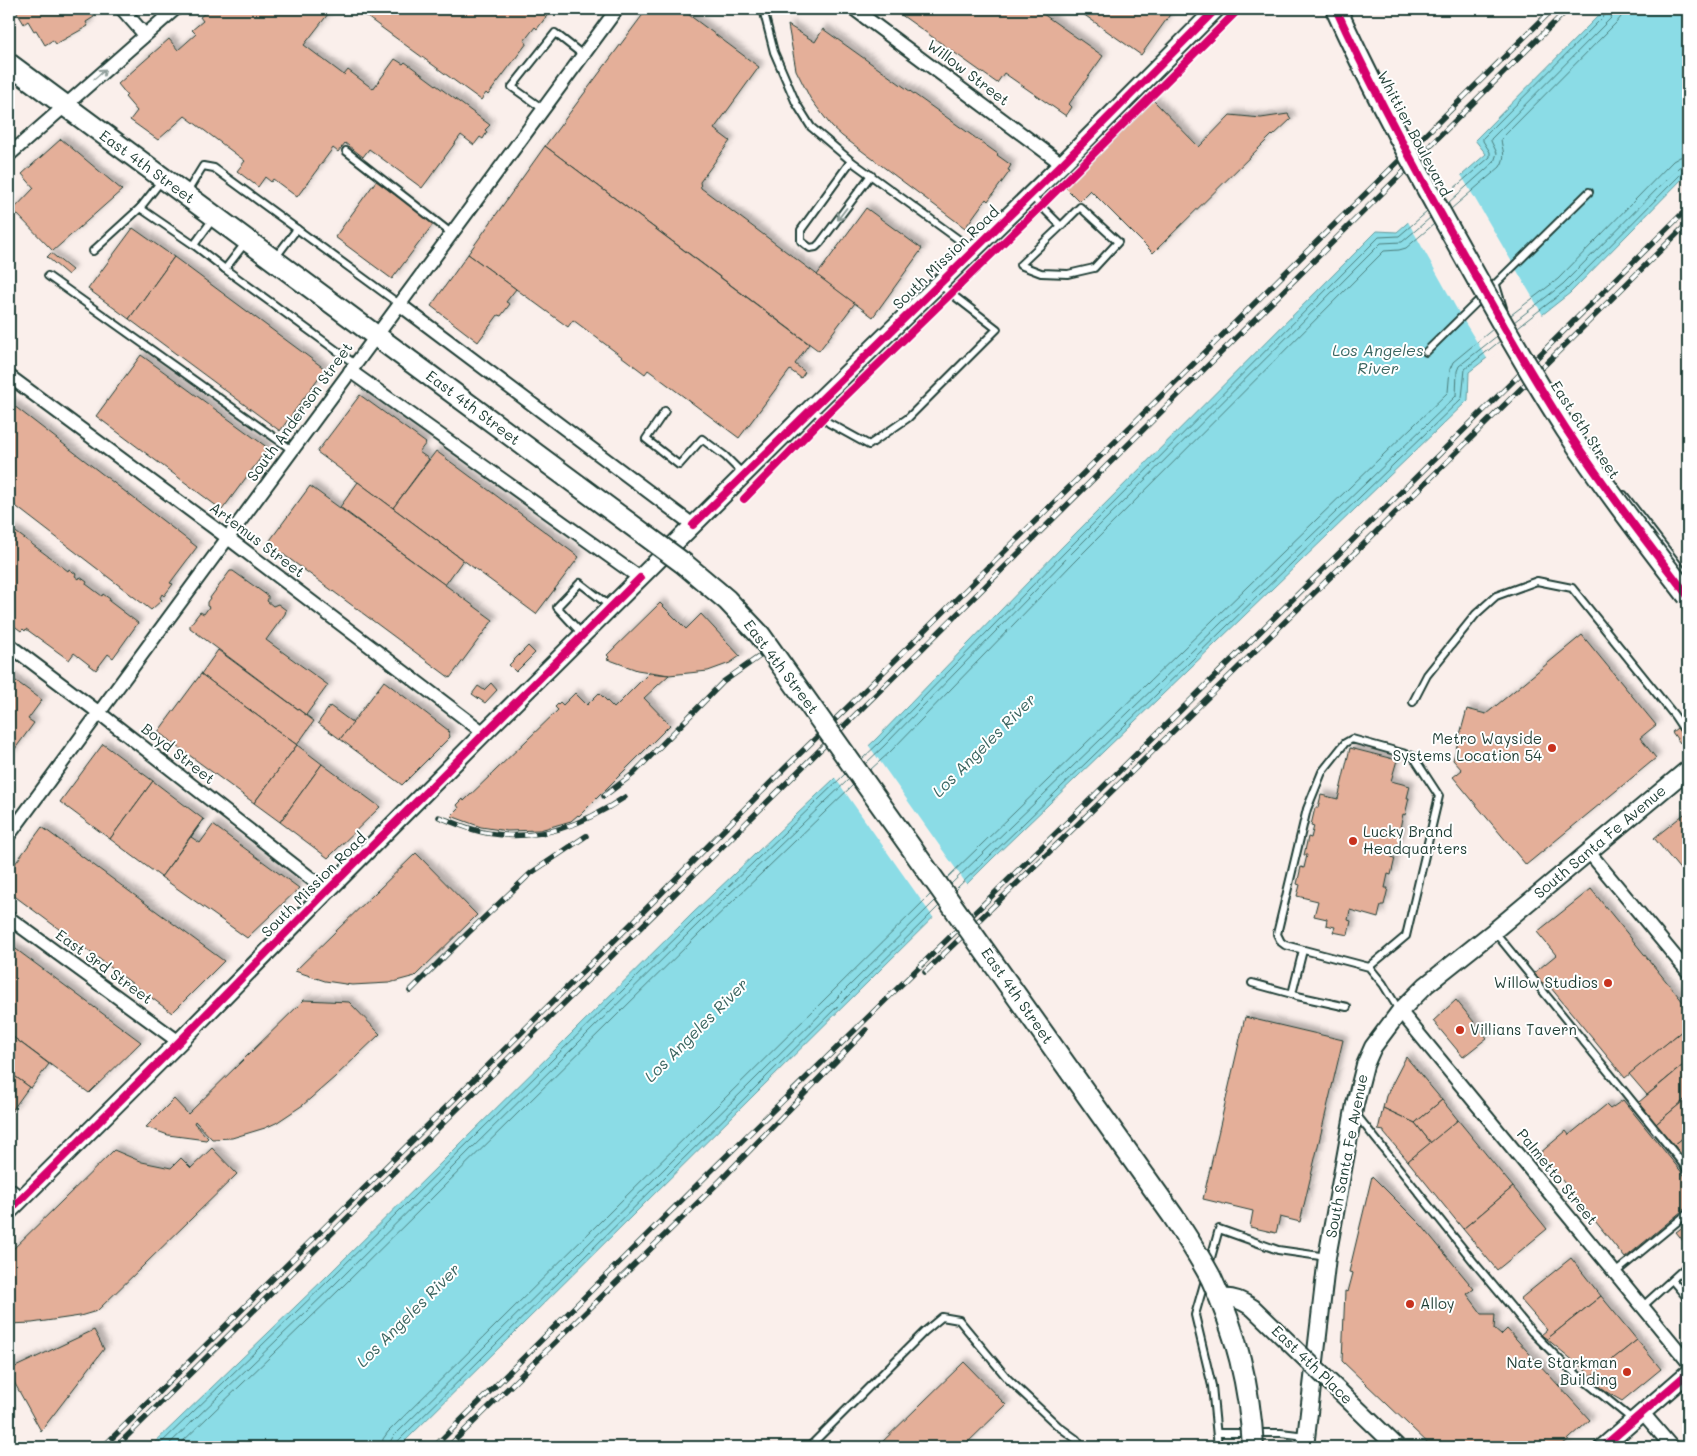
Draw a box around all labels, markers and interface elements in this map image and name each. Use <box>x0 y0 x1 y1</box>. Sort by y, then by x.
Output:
street label: Willow Street <box>923 35 1014 110</box>
street label: Whittier Boulevard <box>1373 67 1456 200</box>
one-way arrow <box>94 68 107 80</box>
street label: East 4th Street <box>96 125 199 208</box>
street label: South Mission Road <box>888 201 1003 313</box>
one-way arrow <box>836 207 847 220</box>
street label: South Anderson Street <box>242 338 356 485</box>
water label: Los Angeles River <box>1332 339 1424 378</box>
street label: East 4th Street <box>422 365 525 449</box>
street label: East 6th Street <box>1547 376 1625 482</box>
street label: Artemus Street <box>206 497 309 581</box>
street label: East 4th Street <box>740 615 824 718</box>
water label: Los Angeles River <box>927 688 1040 801</box>
street label: Boyd Street <box>138 718 219 788</box>
place label: Metro Wayside Systems Location 54 <box>1393 728 1542 765</box>
marker: Metro Wayside Systems Location 54 <box>1546 742 1558 754</box>
street label: South Santa Fe Avenue <box>1529 780 1670 902</box>
place label: Lucky Brand Headquarters <box>1363 821 1467 858</box>
street label: South Mission Road <box>257 828 370 941</box>
marker: Lucky Brand Headquarters <box>1347 835 1359 847</box>
street label: East 3rd Street <box>52 924 157 1008</box>
street label: East 4th Street <box>977 943 1058 1047</box>
place label: Willow Studios <box>1494 972 1598 992</box>
water label: Los Angeles River <box>639 973 752 1086</box>
marker: Willow Studios <box>1602 977 1614 989</box>
place label: Villians Tavern <box>1470 1019 1577 1039</box>
marker: Villians Tavern <box>1454 1024 1466 1036</box>
street label: South Santa Fe Avenue <box>1320 1072 1372 1239</box>
street label: Palmetto Street <box>1513 1124 1603 1229</box>
water label: Los Angeles River <box>351 1258 464 1371</box>
place label: Alloy <box>1420 1293 1455 1313</box>
marker: Alloy <box>1404 1298 1416 1310</box>
street label: East 4th Place <box>1268 1320 1358 1408</box>
place label: Nate Starkman Building <box>1506 1352 1617 1389</box>
marker: Nate Starkman Building <box>1621 1366 1633 1378</box>

